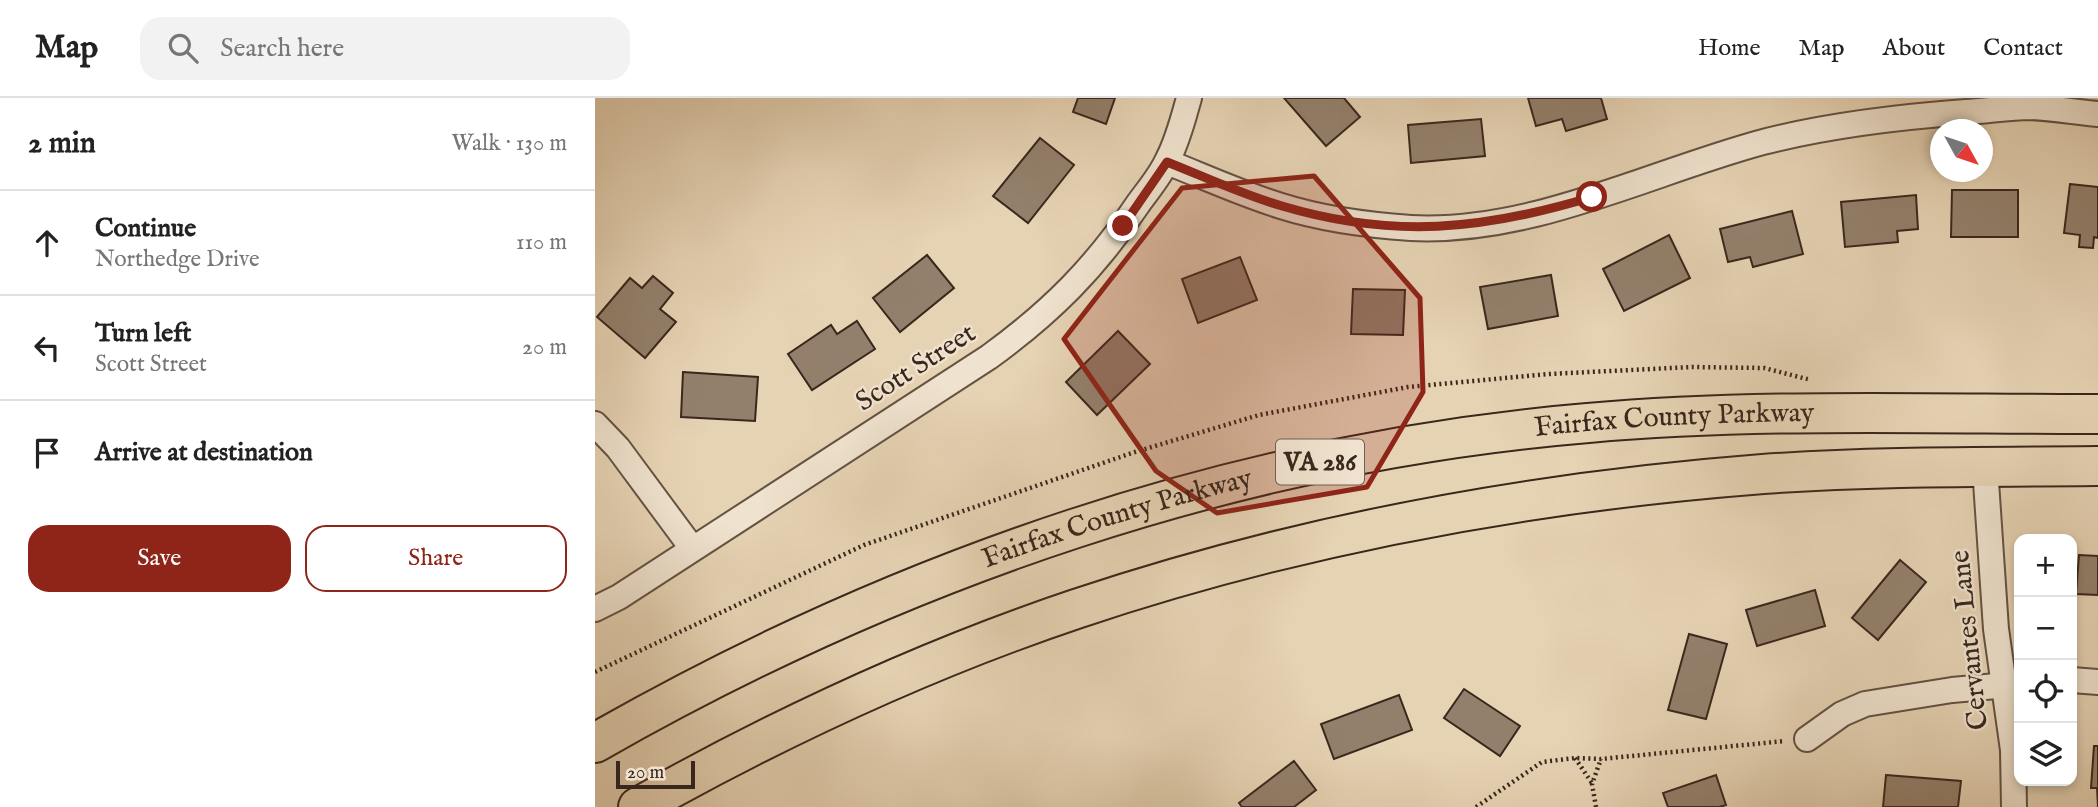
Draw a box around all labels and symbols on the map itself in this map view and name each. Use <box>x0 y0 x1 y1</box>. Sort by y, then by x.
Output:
north arrow <box>1930 119 1993 182</box>
route start <box>1576 181 1607 212</box>
route end <box>1107 210 1138 241</box>
street label: Scott Street <box>849 316 983 420</box>
street label: Fairfax County Parkway <box>1533 396 1815 446</box>
road number: VA 286 <box>1276 440 1364 484</box>
street label: Fairfax County Parkway <box>978 461 1256 577</box>
street label: Cervantes Lane <box>1943 548 1997 732</box>
scale bar <box>616 758 695 790</box>

